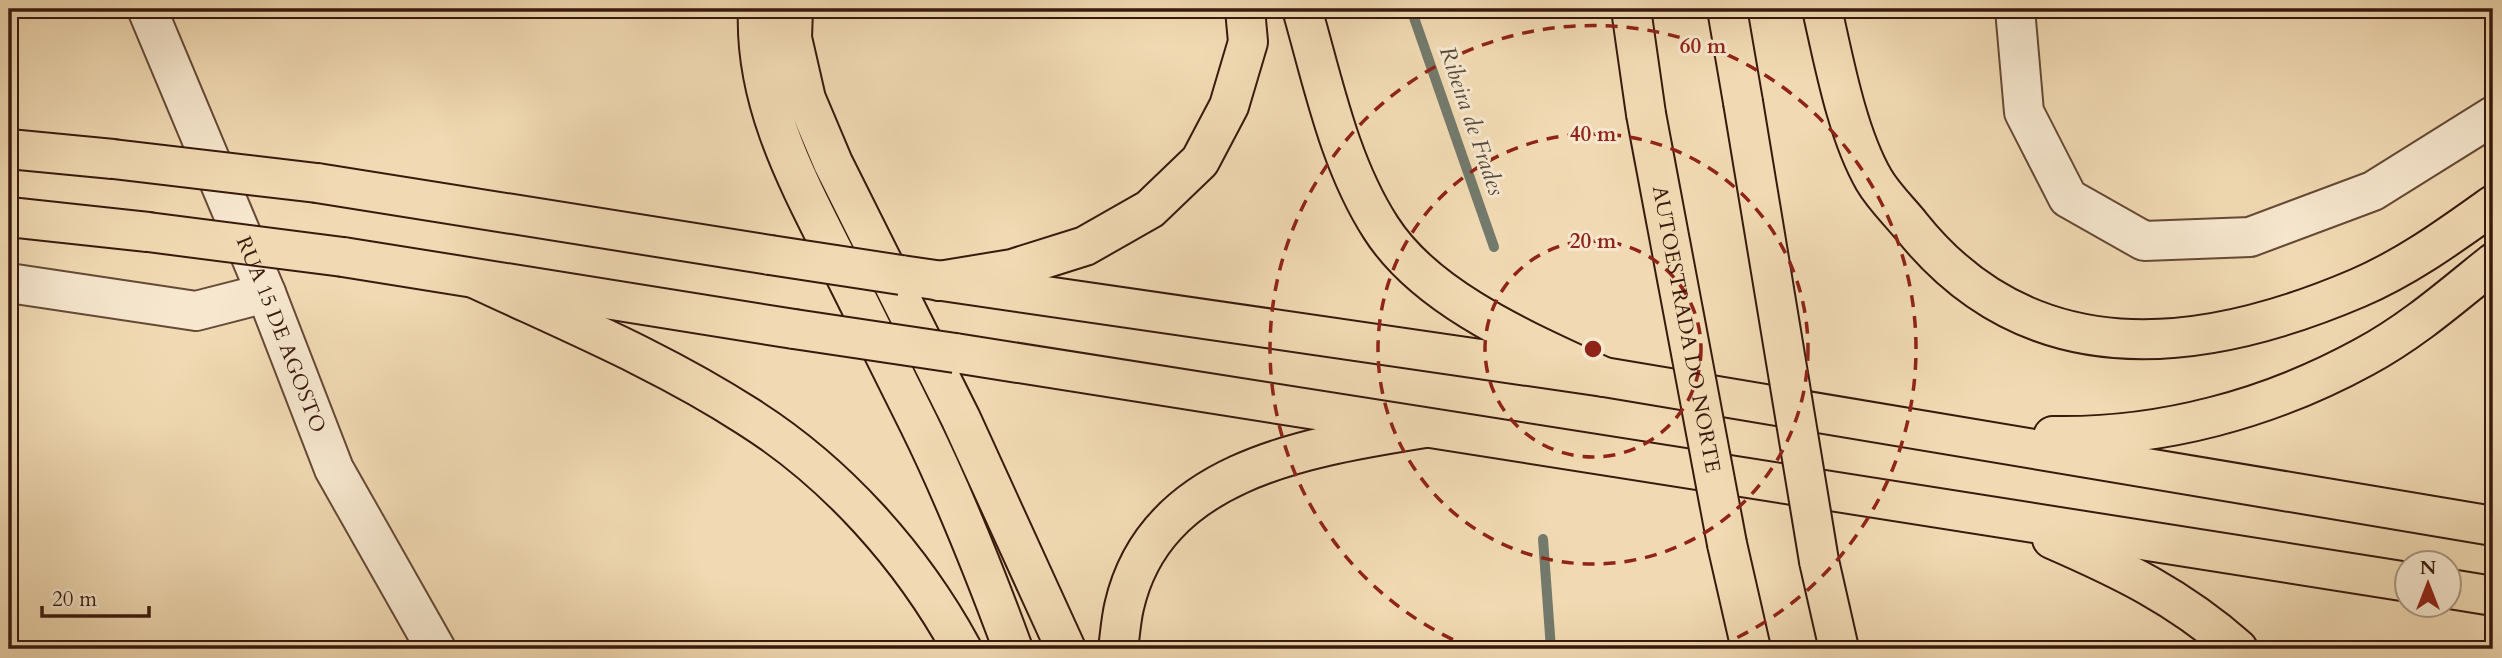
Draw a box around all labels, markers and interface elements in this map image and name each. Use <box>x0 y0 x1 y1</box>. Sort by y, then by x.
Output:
text: 60 m <box>1680 32 1727 61</box>
water label: Ribeira de Frades <box>1432 42 1512 200</box>
text: 40 m <box>1570 120 1617 149</box>
street label: AUTOESTRADA DO NORTE <box>1645 183 1728 475</box>
text: 20 m <box>1570 227 1617 256</box>
street label: RUA 15 DE AGOSTO <box>229 232 333 437</box>
centre of rings <box>1581 337 1605 361</box>
north arrow <box>2394 550 2464 620</box>
text: N <box>2420 555 2437 581</box>
scale bar <box>42 574 149 618</box>
text: 20 m <box>52 585 97 614</box>

